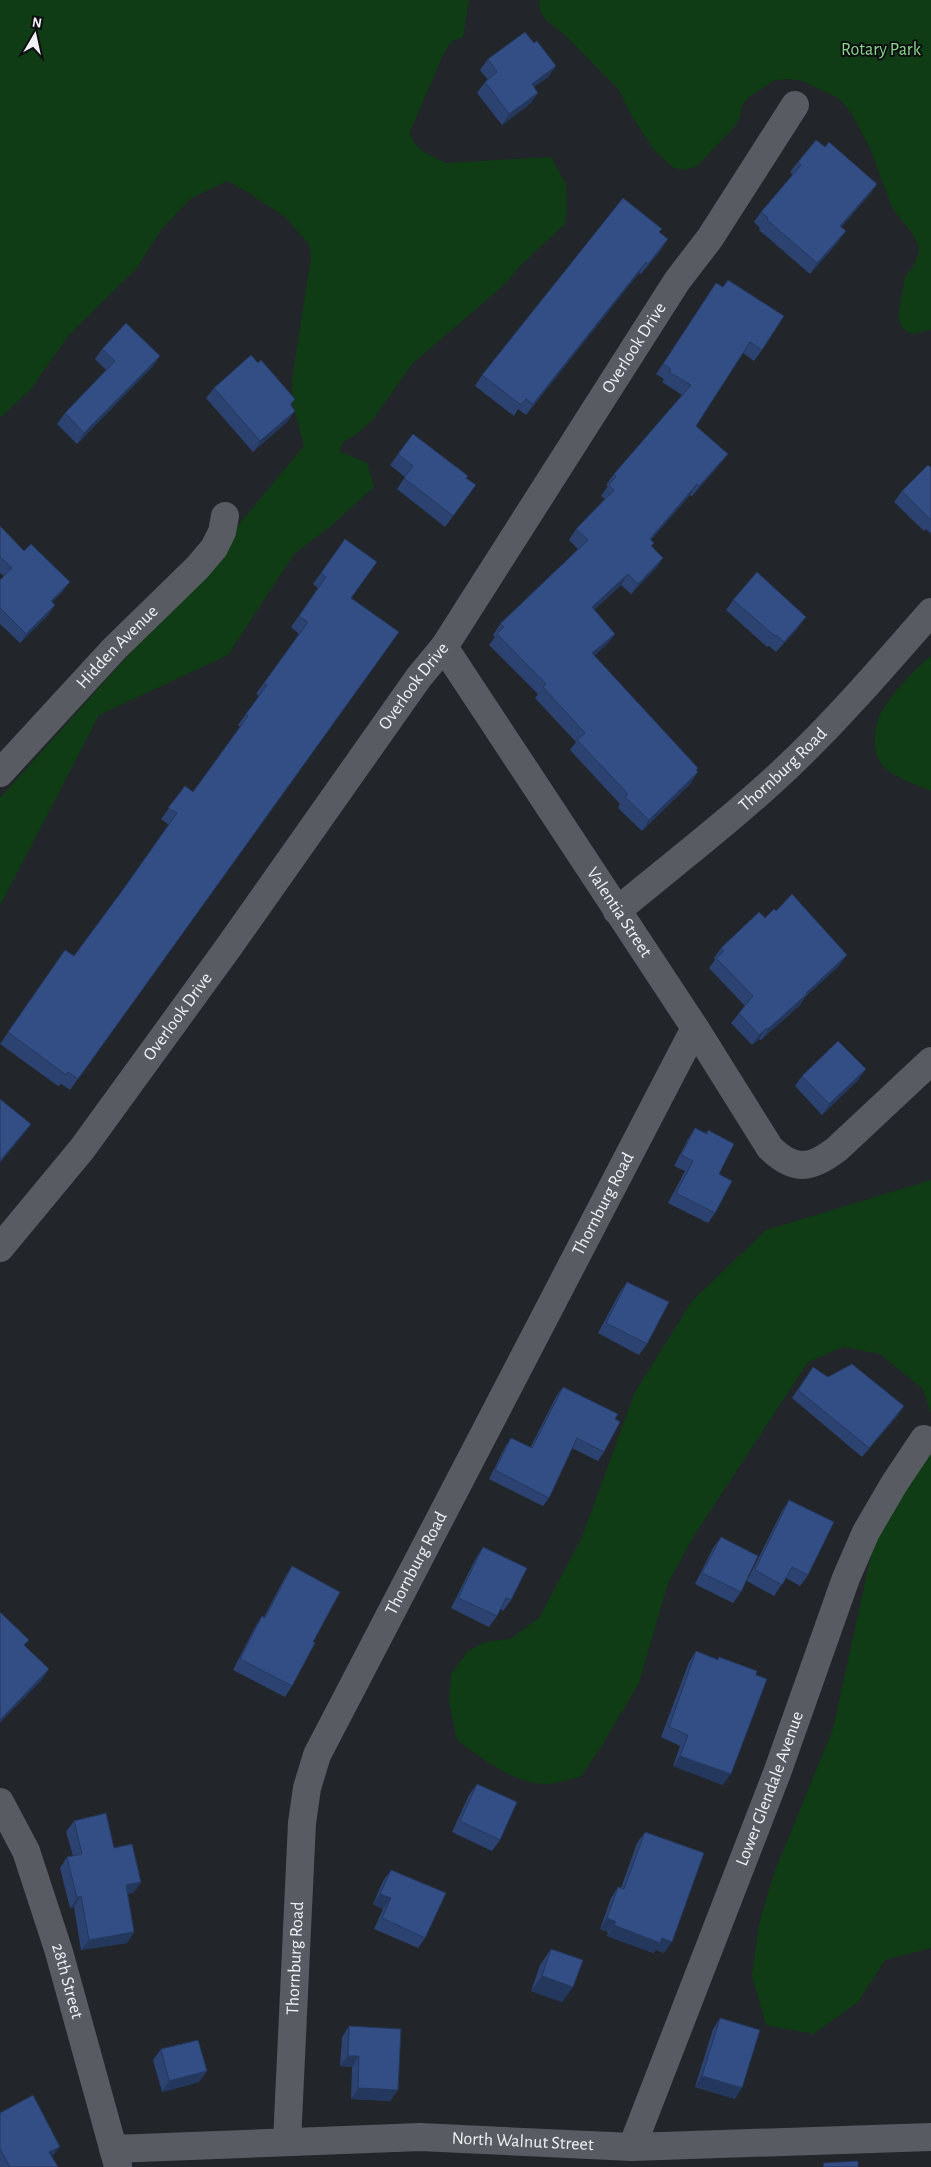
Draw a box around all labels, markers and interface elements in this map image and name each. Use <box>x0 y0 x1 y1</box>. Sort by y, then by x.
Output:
north arrow <box>10 10 60 60</box>
text: N <box>31 15 43 31</box>
park label: Rotary Park <box>841 41 922 59</box>
street label: Overlook Drive <box>599 299 670 397</box>
street label: Hidden Avenue <box>73 602 162 692</box>
street label: Overlook Drive <box>376 639 452 733</box>
street label: Thornburg Road <box>736 724 831 815</box>
street label: Valentia Street <box>583 864 655 961</box>
street label: Overlook Drive <box>140 969 216 1064</box>
street label: Thornburg Road <box>569 1150 638 1259</box>
street label: Thornburg Road <box>382 1509 451 1618</box>
street label: Lower Glendale Avenue <box>733 1709 807 1868</box>
street label: Thornburg Road <box>284 1901 307 2015</box>
street label: 28th Street <box>48 1941 86 2021</box>
street label: North Walnut Street <box>451 2130 594 2154</box>

